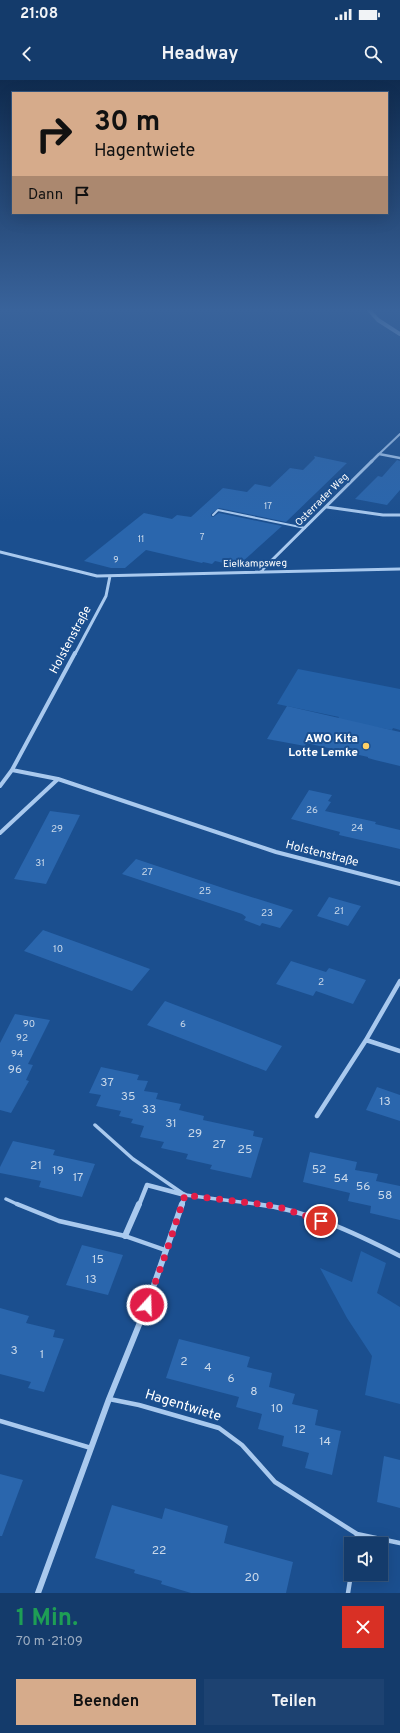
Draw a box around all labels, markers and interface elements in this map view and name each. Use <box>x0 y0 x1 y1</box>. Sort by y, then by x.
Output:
text: 21:08 <box>20 5 58 24</box>
icon: back <box>16 43 38 65</box>
text: Headway <box>162 43 238 66</box>
icon: search <box>362 43 384 65</box>
text: 30 m <box>94 105 160 141</box>
icon: right <box>28 108 80 160</box>
text: Hagentwiete <box>94 140 195 163</box>
icon: arrive <box>71 184 93 206</box>
text: Dann <box>28 186 63 205</box>
street label: Osterrader Weg <box>293 471 351 529</box>
house number: 17 <box>264 501 272 512</box>
house number: 7 <box>200 532 205 543</box>
house number: 11 <box>138 534 144 545</box>
house number: 9 <box>113 555 119 566</box>
street label: Eielkampsweg <box>223 557 287 571</box>
street label: Holstenstraße <box>46 603 96 677</box>
place label: AWO Kita Lotte Lemke <box>288 731 358 761</box>
marker: AWO Kita Lotte Lemke <box>361 741 371 751</box>
house number: 26 <box>306 804 318 817</box>
house number: 24 <box>351 822 363 835</box>
house number: 29 <box>51 823 63 836</box>
street label: Holstenstraße <box>284 837 360 871</box>
house number: 31 <box>35 857 45 870</box>
house number: 27 <box>141 866 153 879</box>
house number: 25 <box>199 885 211 898</box>
house number: 21 <box>334 905 344 918</box>
house number: 23 <box>261 907 273 920</box>
house number: 10 <box>53 943 63 956</box>
house number: 2 <box>318 976 324 989</box>
house number: 90 <box>23 1018 35 1031</box>
house number: 6 <box>180 1018 186 1031</box>
house number: 92 <box>16 1032 28 1045</box>
house number: 94 <box>11 1048 23 1061</box>
house number: 96 <box>8 1062 22 1078</box>
house number: 37 <box>100 1075 114 1091</box>
house number: 35 <box>121 1089 135 1105</box>
house number: 13 <box>379 1094 391 1110</box>
house number: 33 <box>142 1102 156 1118</box>
house number: 31 <box>165 1116 177 1132</box>
house number: 29 <box>188 1126 202 1142</box>
house number: 27 <box>212 1137 226 1153</box>
house number: 25 <box>238 1142 252 1158</box>
house number: 21 <box>30 1158 42 1174</box>
house number: 52 <box>312 1162 326 1178</box>
house number: 19 <box>52 1163 64 1179</box>
house number: 17 <box>73 1170 83 1186</box>
house number: 54 <box>333 1171 349 1187</box>
house number: 56 <box>356 1179 370 1195</box>
house number: 58 <box>378 1188 392 1204</box>
pin <box>304 1204 338 1238</box>
icon: arrive <box>310 1210 332 1232</box>
house number: 15 <box>92 1252 104 1268</box>
house number: 13 <box>85 1272 97 1288</box>
position arrow <box>126 1284 168 1326</box>
house number: 3 <box>10 1343 18 1359</box>
house number: 1 <box>40 1347 44 1363</box>
house number: 2 <box>180 1354 188 1370</box>
house number: 4 <box>204 1360 212 1376</box>
house number: 6 <box>227 1371 235 1387</box>
house number: 8 <box>250 1384 258 1400</box>
street label: Hagentwiete <box>143 1386 223 1426</box>
house number: 10 <box>271 1401 283 1417</box>
house number: 12 <box>294 1422 306 1438</box>
house number: 14 <box>319 1434 331 1450</box>
map controls <box>344 1537 388 1581</box>
button: sound <box>344 1537 388 1581</box>
house number: 22 <box>152 1543 166 1559</box>
house number: 20 <box>244 1570 260 1586</box>
text: 1 Min. <box>16 1604 78 1634</box>
button: close <box>342 1606 384 1648</box>
text: 70 m · 21:09 <box>16 1634 83 1650</box>
button: Beenden <box>16 1679 196 1725</box>
button: Teilen <box>204 1679 384 1725</box>

